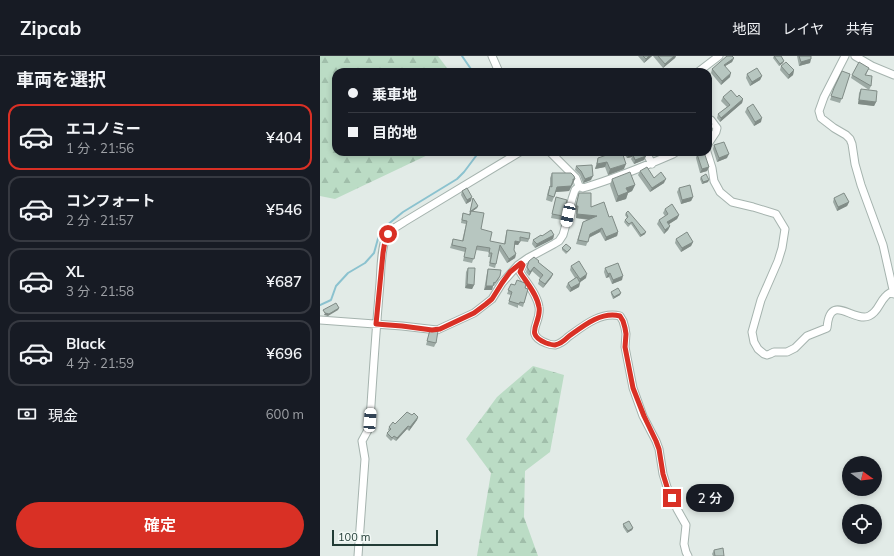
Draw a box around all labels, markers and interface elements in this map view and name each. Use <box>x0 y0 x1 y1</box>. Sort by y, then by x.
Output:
text: Zipcab <box>20 16 81 40</box>
text: 地図 <box>732 20 760 38</box>
text: レイヤ <box>782 20 824 38</box>
text: 共有 <box>846 20 874 38</box>
text: 車両を選択 <box>16 68 106 91</box>
text: 乗車地 <box>372 85 417 104</box>
icon: car <box>18 119 54 155</box>
text: エコノミー <box>66 119 141 138</box>
text: 目的地 <box>372 123 417 142</box>
text: ¥404 <box>266 128 302 147</box>
text: 1 分 · 21:56 <box>66 140 134 156</box>
icon: car <box>18 191 54 227</box>
text: コンフォート <box>66 191 156 210</box>
text: ¥546 <box>266 200 302 219</box>
car <box>560 202 576 228</box>
text: 2 分 · 21:57 <box>66 212 134 228</box>
route start <box>379 225 397 243</box>
text: XL <box>66 262 84 281</box>
icon: car <box>18 263 54 299</box>
text: ¥687 <box>266 272 302 291</box>
text: 3 分 · 21:58 <box>66 283 134 299</box>
text: Black <box>66 334 105 353</box>
icon: car <box>18 335 54 371</box>
text: ¥696 <box>266 344 302 363</box>
text: 4 分 · 21:59 <box>66 355 134 371</box>
icon: cash <box>16 403 38 425</box>
text: 現金 <box>48 406 78 425</box>
text: 600 m <box>266 406 304 422</box>
car <box>363 408 377 432</box>
north arrow <box>842 456 882 496</box>
map controls <box>842 456 882 544</box>
callout: 2 分 <box>686 484 734 512</box>
route end <box>663 489 681 507</box>
text: 2 分 <box>698 490 722 506</box>
button: 確定 <box>16 502 304 548</box>
button: locate <box>842 504 882 544</box>
scale bar <box>332 528 438 547</box>
text: 100 m <box>338 530 370 544</box>

